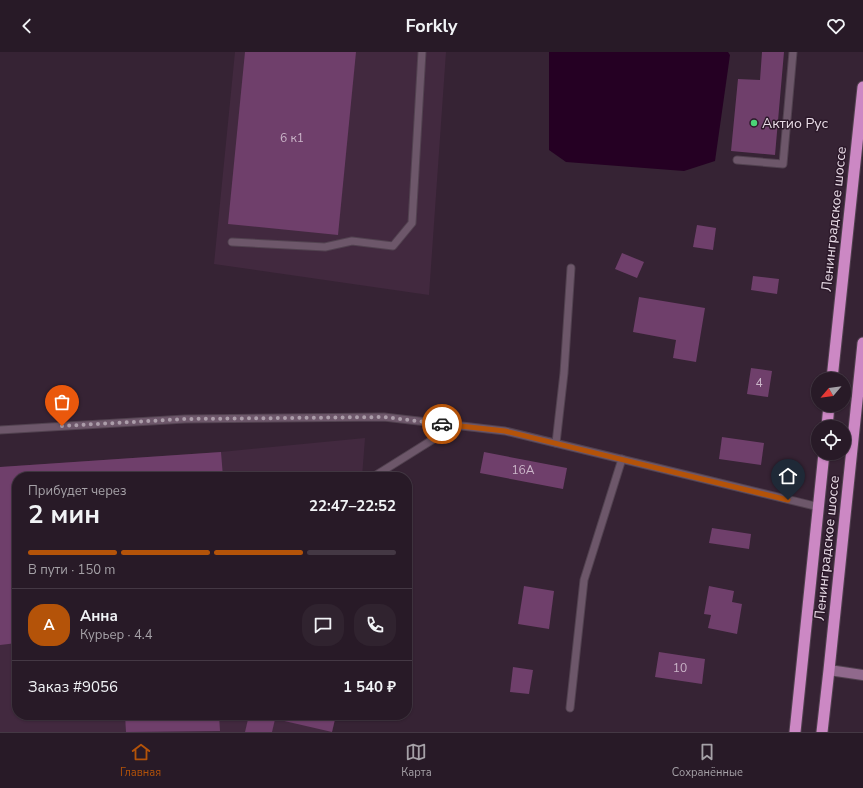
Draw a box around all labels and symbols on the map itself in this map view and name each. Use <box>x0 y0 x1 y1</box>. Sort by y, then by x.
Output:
place label: Актио Рус <box>762 114 829 133</box>
marker: Актио Рус <box>749 118 759 128</box>
house number: 6 к1 <box>280 130 304 146</box>
street label: Ленинградское шоссе <box>817 145 851 293</box>
north arrow <box>811 372 851 412</box>
house number: 4 <box>755 375 763 391</box>
pin <box>45 385 79 426</box>
courier <box>422 404 462 444</box>
pin <box>771 459 805 500</box>
house number: 16А <box>511 462 535 478</box>
street label: Ленинградское шоссе <box>810 474 844 622</box>
house number: 10 <box>673 660 687 676</box>

